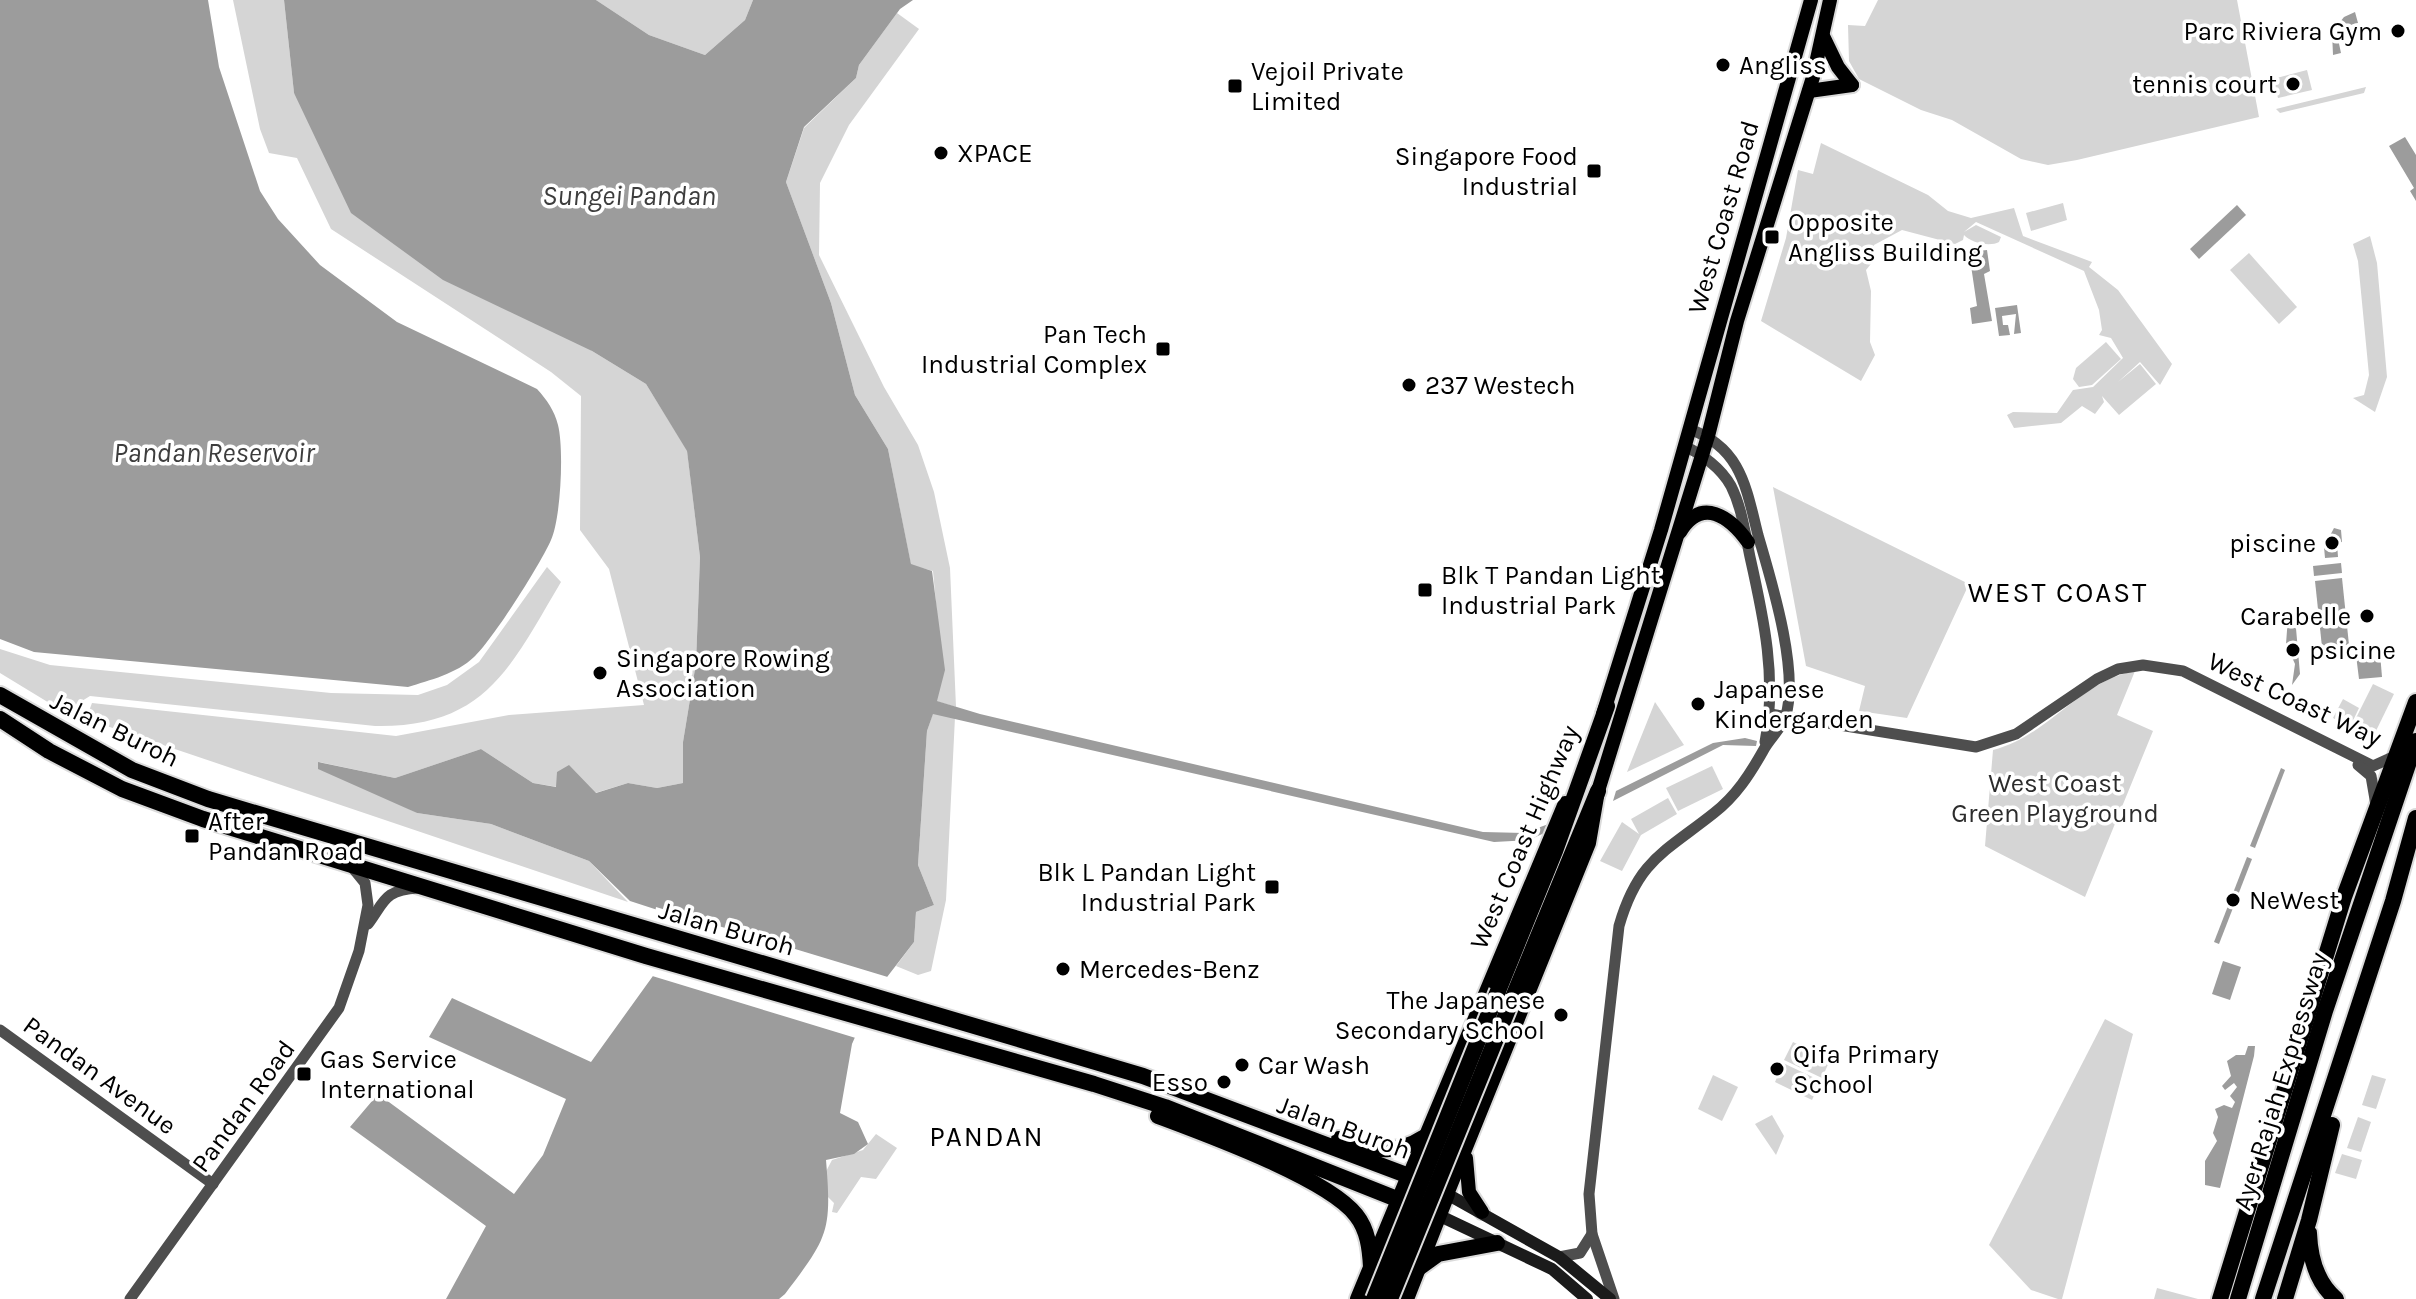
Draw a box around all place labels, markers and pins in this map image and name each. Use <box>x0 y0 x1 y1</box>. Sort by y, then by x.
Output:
place label: Parc Riviera Gym <box>2183 16 2382 47</box>
marker: Parc Riviera Gym <box>2389 22 2407 40</box>
place label: Angliss <box>1739 50 1827 81</box>
place label: Vejoil Private Limited <box>1251 56 1404 117</box>
marker: Angliss <box>1714 56 1732 74</box>
place label: tennis court <box>2132 69 2277 100</box>
marker: tennis court <box>2284 75 2302 93</box>
marker: Vejoil Private Limited <box>1226 77 1244 95</box>
place label: XPACE <box>957 138 1033 169</box>
place label: Singapore Food Industrial <box>1395 141 1578 202</box>
marker: XPACE <box>932 144 950 162</box>
marker: Singapore Food Industrial <box>1585 162 1603 180</box>
place label: Opposite Angliss Building <box>1788 207 1983 268</box>
marker: Opposite Angliss Building <box>1763 228 1781 246</box>
place label: Pan Tech Industrial Complex <box>921 319 1147 380</box>
marker: Pan Tech Industrial Complex <box>1154 340 1172 358</box>
place label: 237 Westech <box>1425 370 1575 401</box>
marker: 237 Westech <box>1400 376 1418 394</box>
place label: piscine <box>2229 528 2316 559</box>
marker: piscine <box>2323 534 2341 552</box>
place label: Blk T Pandan Light Industrial Park <box>1441 560 1661 621</box>
marker: Blk T Pandan Light Industrial Park <box>1416 581 1434 599</box>
place label: Carabelle <box>2240 601 2351 632</box>
marker: Carabelle <box>2358 607 2376 625</box>
place label: psicine <box>2309 635 2396 666</box>
marker: psicine <box>2284 641 2302 659</box>
place label: Singapore Rowing Association <box>616 643 830 704</box>
marker: Singapore Rowing Association <box>591 664 609 682</box>
place label: Japanese Kindergarden <box>1714 674 1874 735</box>
marker: Japanese Kindergarden <box>1689 695 1707 713</box>
place label: After Pandan Road <box>208 806 364 867</box>
marker: After Pandan Road <box>183 827 201 845</box>
place label: Blk L Pandan Light Industrial Park <box>1037 857 1256 918</box>
marker: Blk L Pandan Light Industrial Park <box>1263 878 1281 896</box>
place label: NeWest <box>2249 885 2340 916</box>
marker: NeWest <box>2224 891 2242 909</box>
place label: Mercedes-Benz <box>1079 954 1260 985</box>
marker: Mercedes-Benz <box>1054 960 1072 978</box>
place label: The Japanese Secondary School <box>1335 985 1545 1046</box>
marker: The Japanese Secondary School <box>1552 1006 1570 1024</box>
place label: Qifa Primary School <box>1793 1039 1939 1100</box>
place label: Gas Service International <box>320 1044 475 1105</box>
place label: Car Wash <box>1258 1050 1370 1081</box>
marker: Car Wash <box>1233 1056 1251 1074</box>
marker: Qifa Primary School <box>1768 1060 1786 1078</box>
marker: Gas Service International <box>295 1065 313 1083</box>
place label: Esso <box>1152 1067 1208 1098</box>
marker: Esso <box>1215 1073 1233 1091</box>

